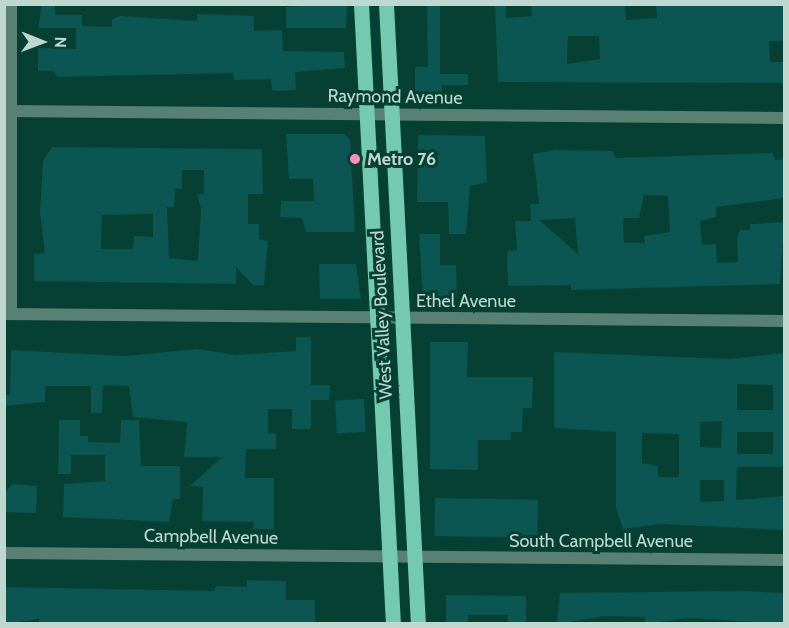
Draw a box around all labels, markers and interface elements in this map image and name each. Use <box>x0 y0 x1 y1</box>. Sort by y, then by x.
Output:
north arrow <box>12 12 72 72</box>
text: N <box>51 37 70 48</box>
street label: Raymond Avenue <box>327 85 463 109</box>
place label: Metro 76 <box>367 148 436 170</box>
marker: Metro 76 <box>348 152 362 166</box>
street label: West Valley Boulevard <box>367 230 397 400</box>
street label: Ethel Avenue <box>416 290 516 312</box>
street label: Campbell Avenue <box>144 525 278 549</box>
street label: South Campbell Avenue <box>509 530 693 552</box>

